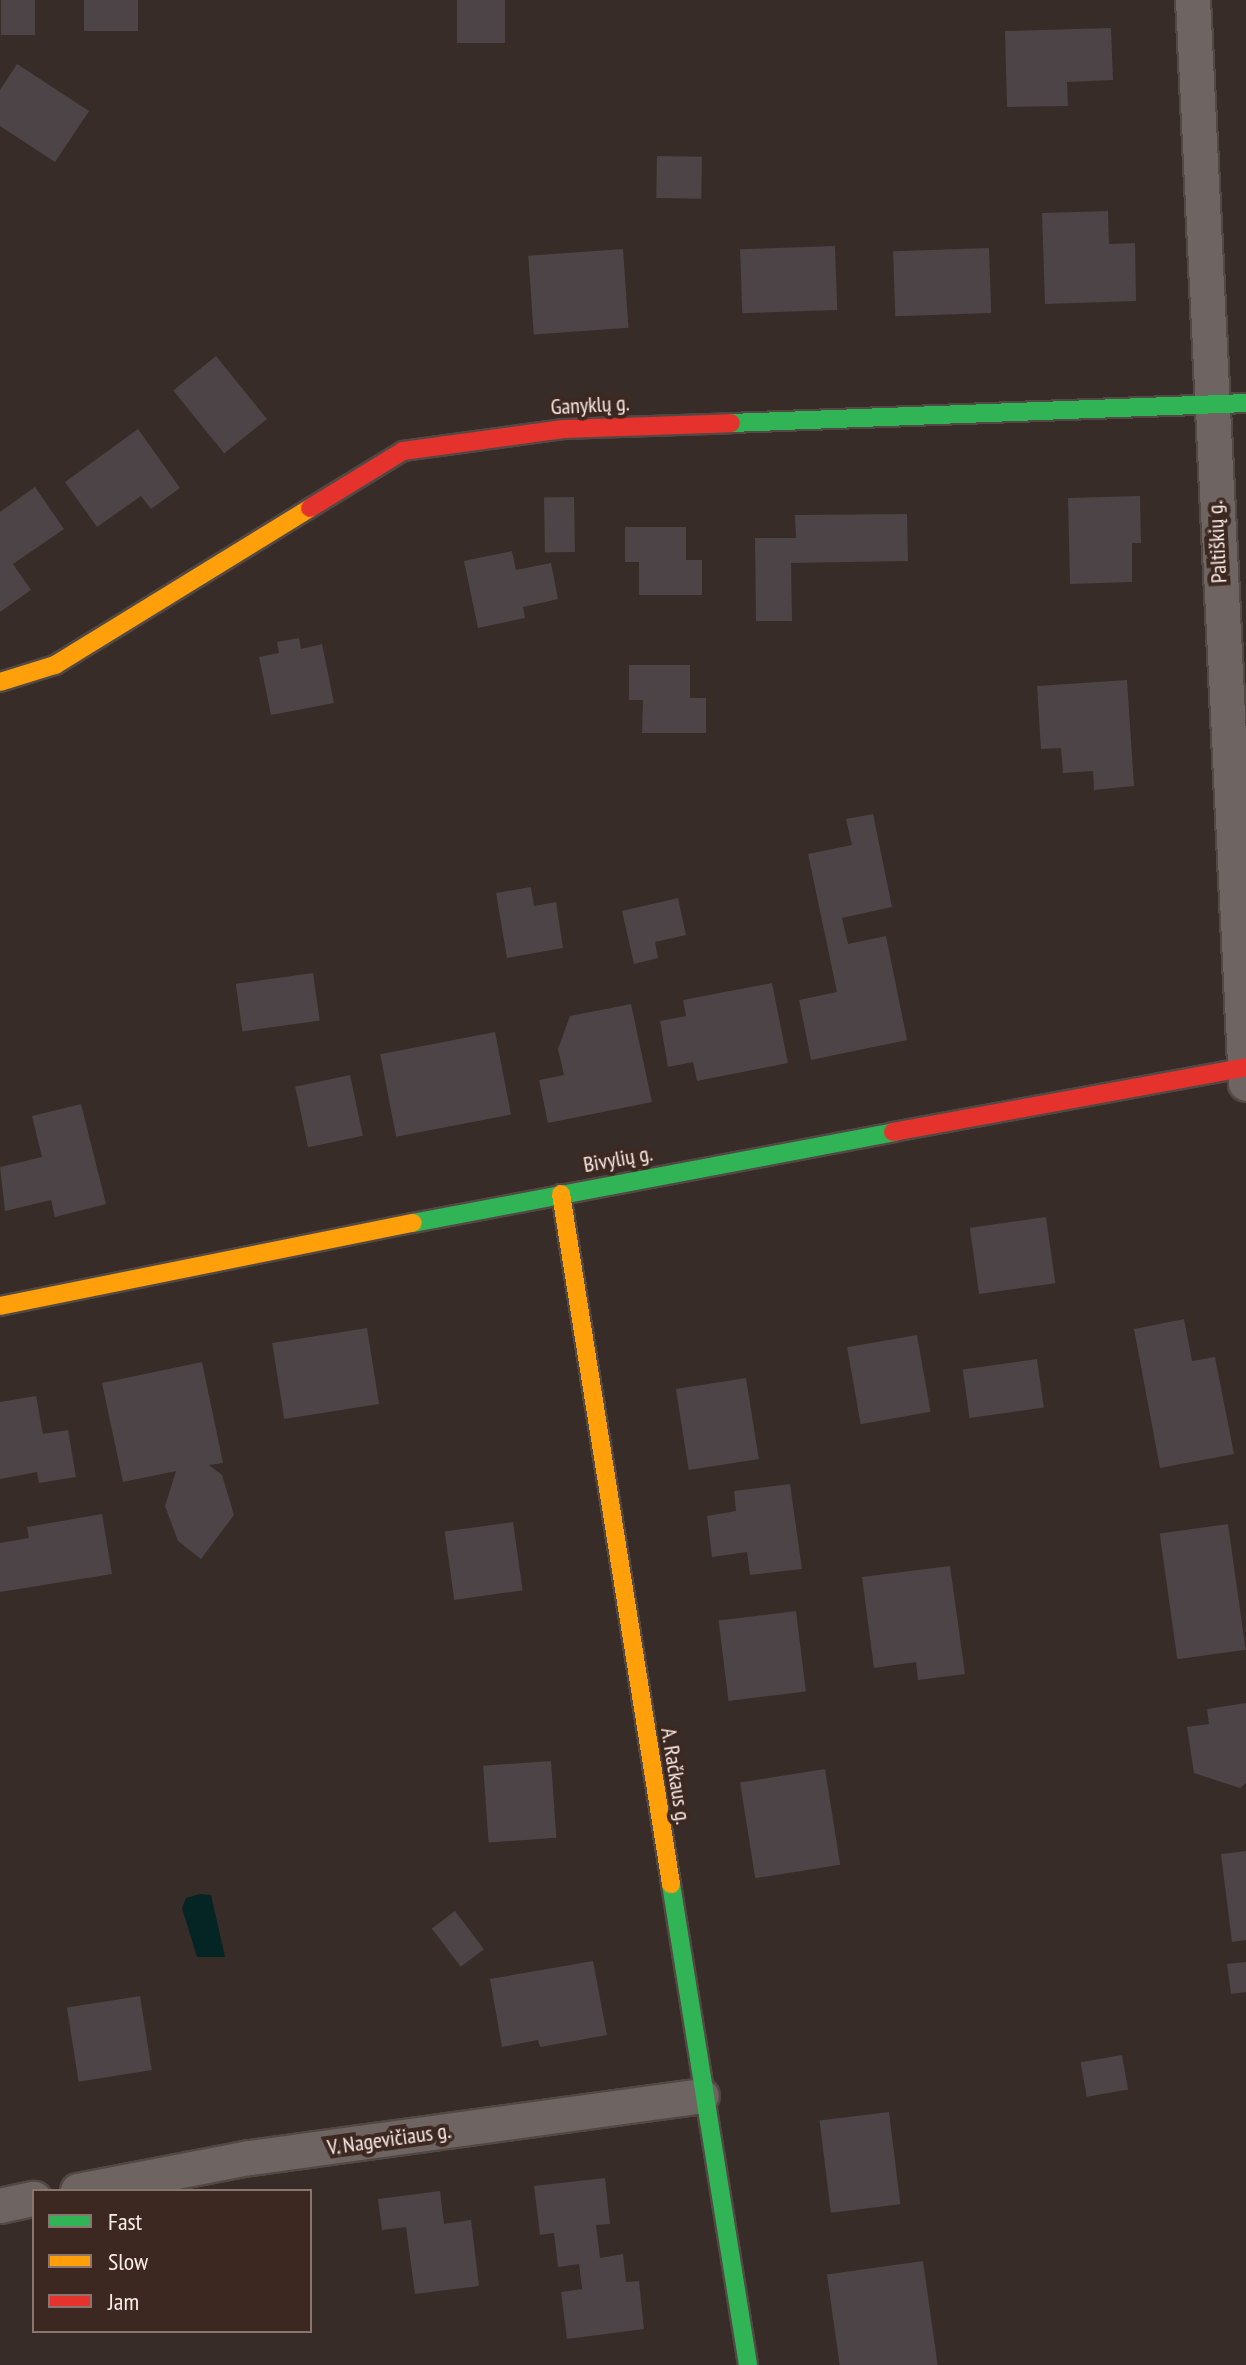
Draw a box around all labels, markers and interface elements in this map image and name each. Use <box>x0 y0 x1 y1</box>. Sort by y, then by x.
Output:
street label: Ganyklų g. <box>550 390 630 420</box>
street label: Paltiškių g. <box>1202 500 1232 584</box>
street label: Bivylių g. <box>581 1140 655 1178</box>
street label: A. Račkaus g. <box>655 1725 697 1827</box>
street label: V. Nagevičiaus g. <box>325 2117 453 2161</box>
legend <box>32 2189 312 2333</box>
text: Fast <box>108 2206 142 2237</box>
text: Slow <box>108 2246 148 2277</box>
text: Jam <box>108 2286 139 2317</box>

